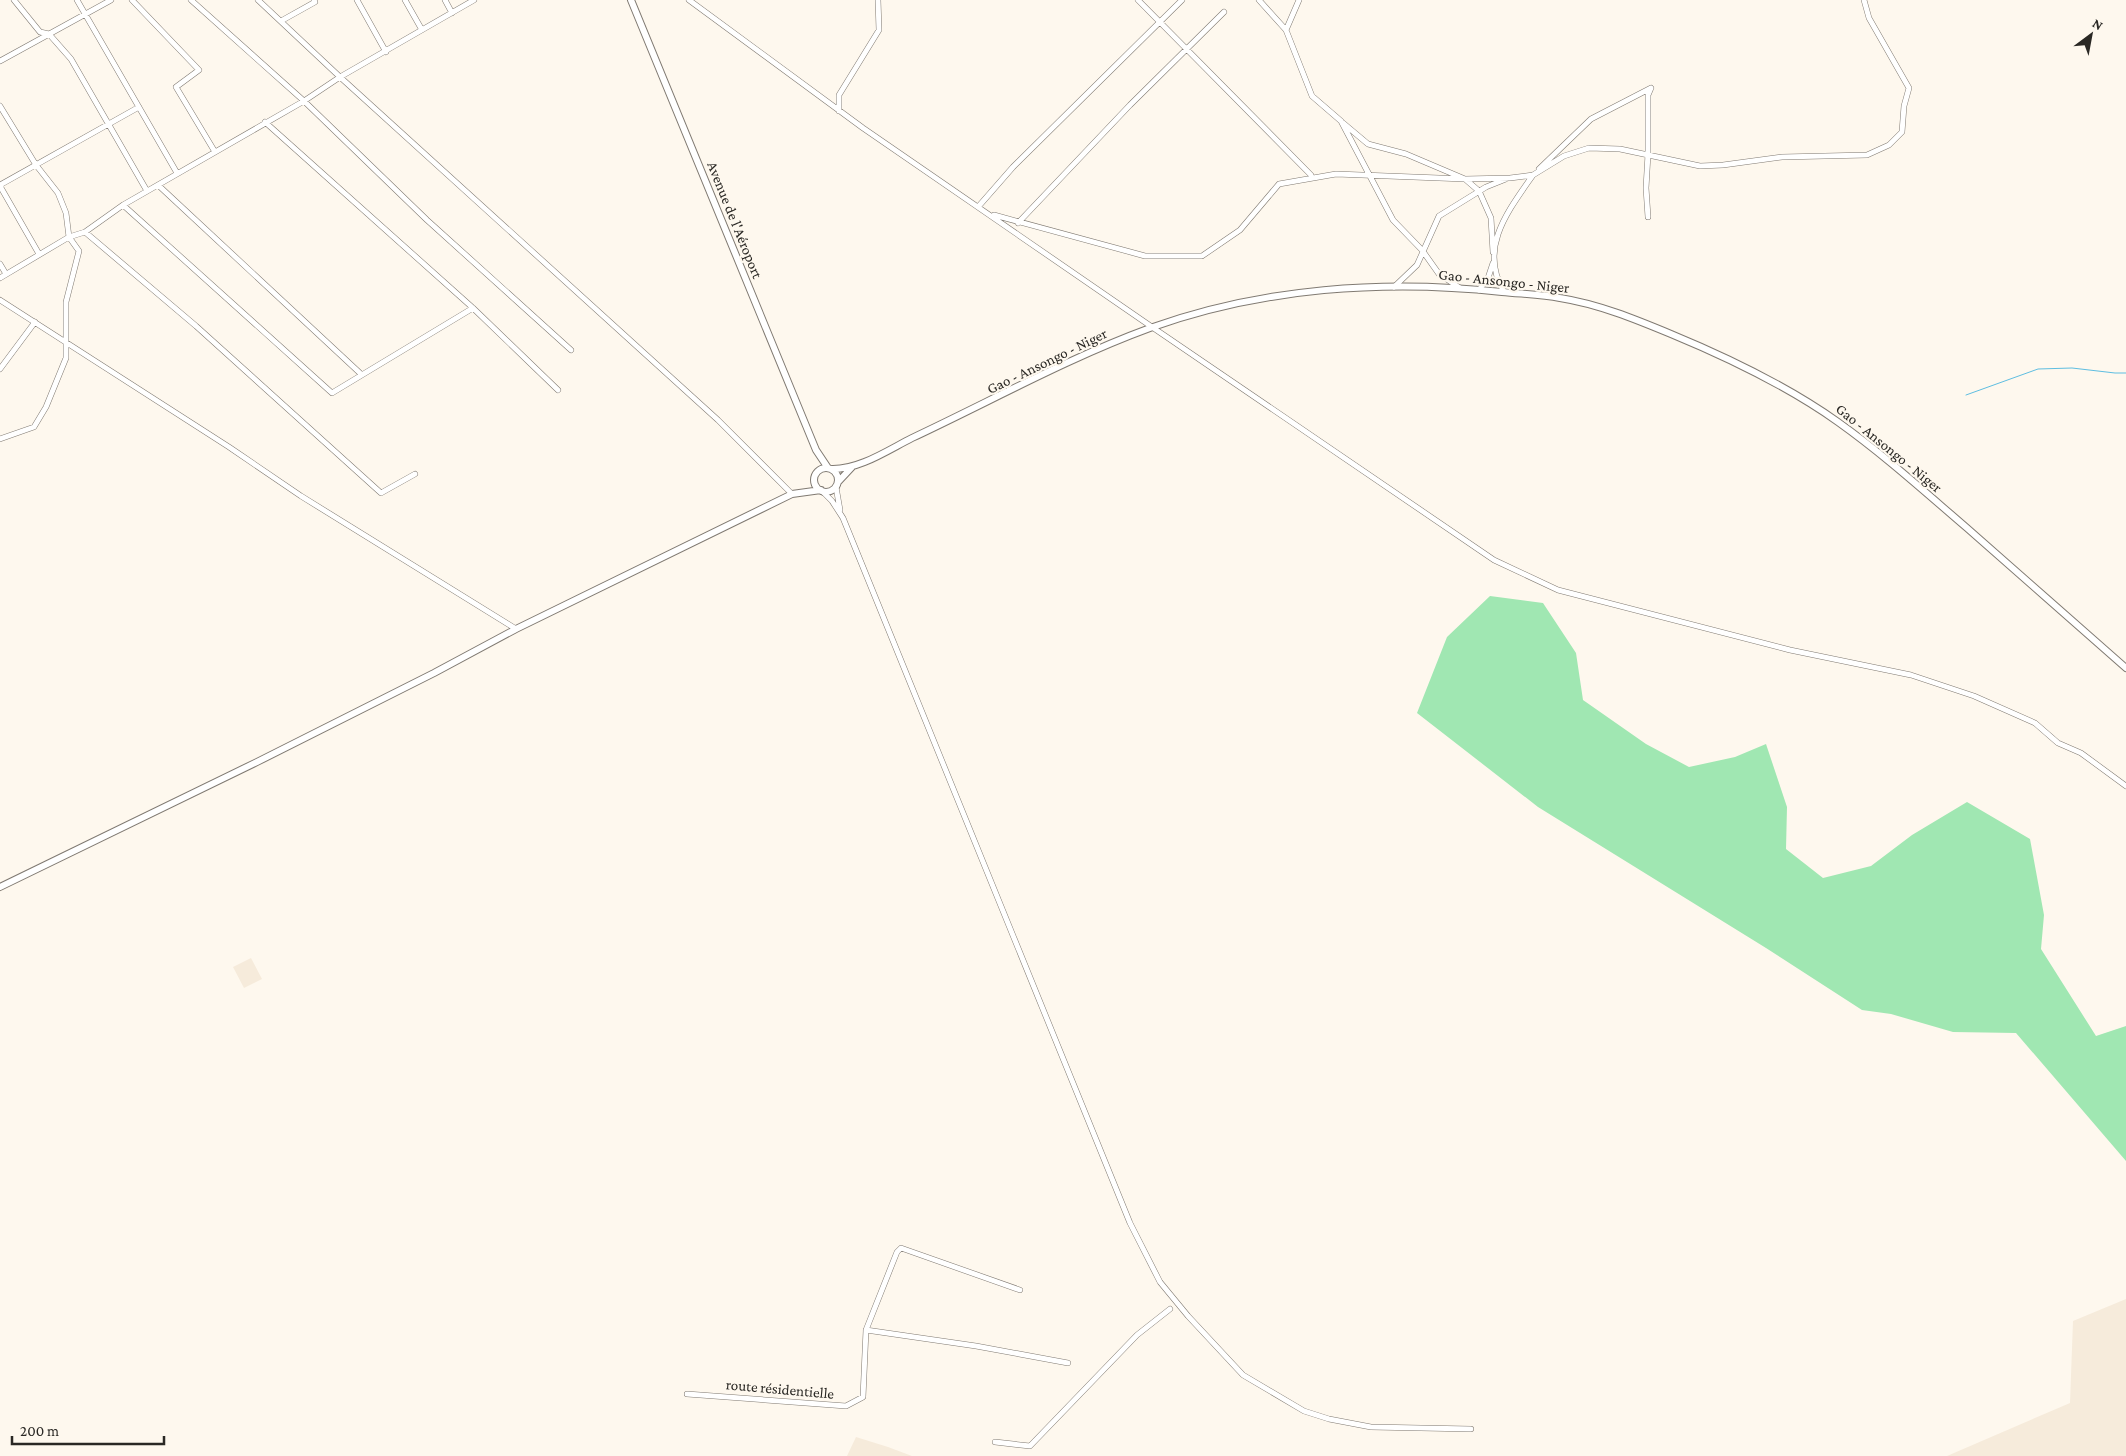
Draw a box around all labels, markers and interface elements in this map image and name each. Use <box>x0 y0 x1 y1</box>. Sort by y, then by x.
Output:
north arrow <box>2066 10 2116 60</box>
text: N <box>2090 15 2107 34</box>
street label: Avenue de l'Aéroport <box>703 159 766 282</box>
street label: Gao - Ansongo - Niger <box>1438 266 1571 297</box>
street label: Gao - Ansongo - Niger <box>984 325 1111 398</box>
street label: Gao - Ansongo - Niger <box>1832 400 1946 497</box>
street label: route résidentielle <box>725 1376 835 1402</box>
scale bar <box>12 1414 165 1446</box>
text: 200 m <box>20 1423 59 1439</box>

